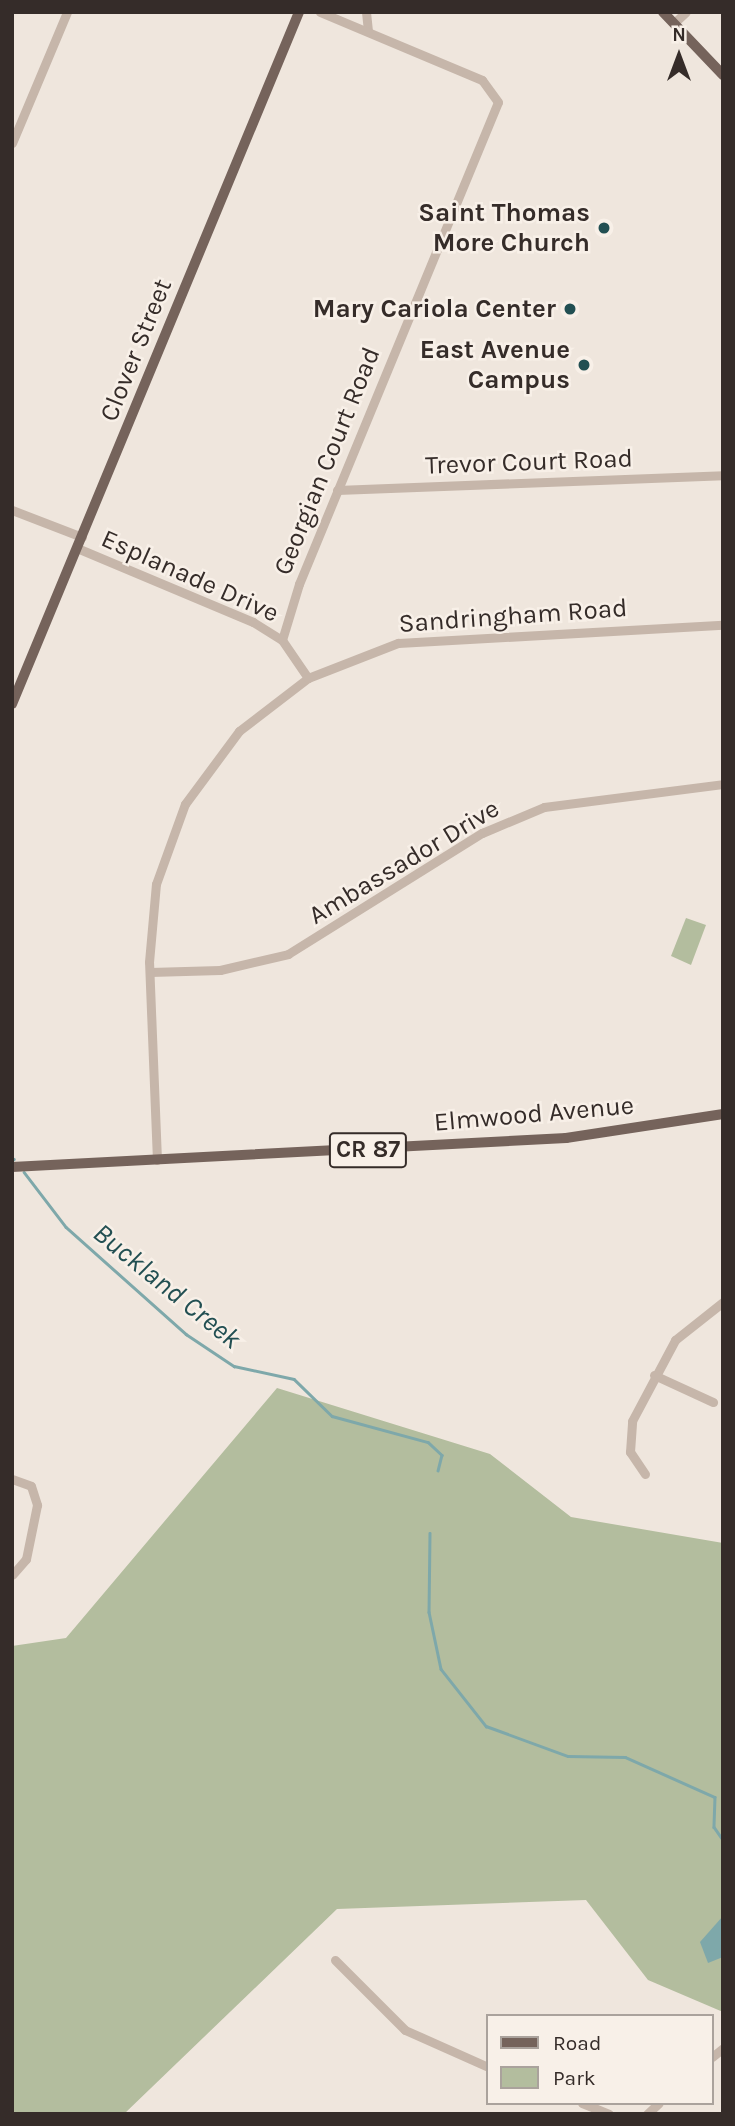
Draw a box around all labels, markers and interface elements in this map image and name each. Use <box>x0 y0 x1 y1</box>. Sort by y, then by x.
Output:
north arrow <box>644 21 714 91</box>
text: N <box>672 24 686 46</box>
place label: Saint Thomas More Church <box>418 197 590 258</box>
marker: Saint Thomas More Church <box>596 220 612 236</box>
street label: Clover Street <box>93 274 179 426</box>
place label: Mary Cariola Center <box>313 293 556 325</box>
marker: Mary Cariola Center <box>562 301 578 317</box>
place label: East Avenue Campus <box>420 334 570 396</box>
street label: Georgian Court Road <box>267 343 387 579</box>
marker: East Avenue Campus <box>576 357 592 373</box>
street label: Trevor Court Road <box>425 443 633 481</box>
street label: Esplanade Drive <box>97 523 283 629</box>
street label: Sandringham Road <box>398 592 628 640</box>
street label: Ambassador Drive <box>303 793 505 931</box>
street label: Elmwood Avenue <box>433 1090 635 1138</box>
road number: CR 87 <box>328 1130 408 1170</box>
water label: Buckland Creek <box>86 1216 248 1356</box>
legend <box>486 2014 714 2105</box>
text: Road <box>553 2031 601 2055</box>
text: Park <box>553 2066 596 2090</box>

